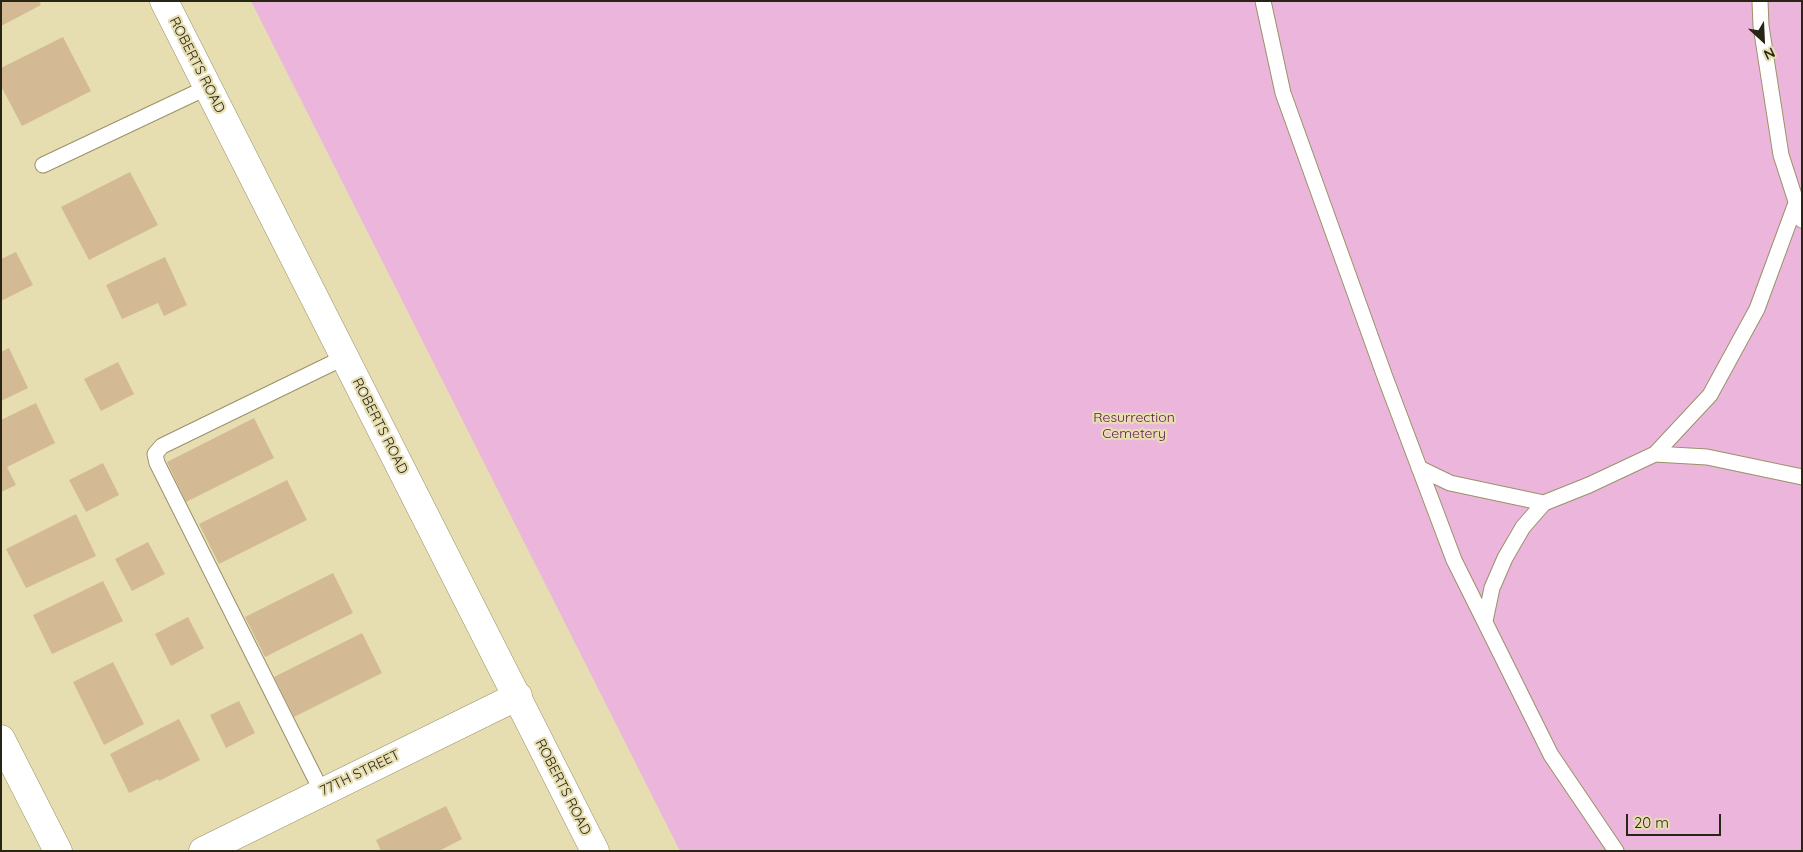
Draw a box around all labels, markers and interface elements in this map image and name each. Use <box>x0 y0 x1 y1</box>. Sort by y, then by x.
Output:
street label: ROBERTS ROAD <box>166 14 228 116</box>
north arrow <box>1738 15 1788 65</box>
text: N <box>1761 43 1778 64</box>
street label: ROBERTS ROAD <box>349 375 411 477</box>
park label: Resurrection Cemetery <box>1093 410 1175 442</box>
street label: ROBERTS ROAD <box>532 736 594 838</box>
street label: 77TH STREET <box>317 746 403 800</box>
scale bar <box>1628 804 1723 836</box>
text: 20 m <box>1634 813 1669 832</box>

